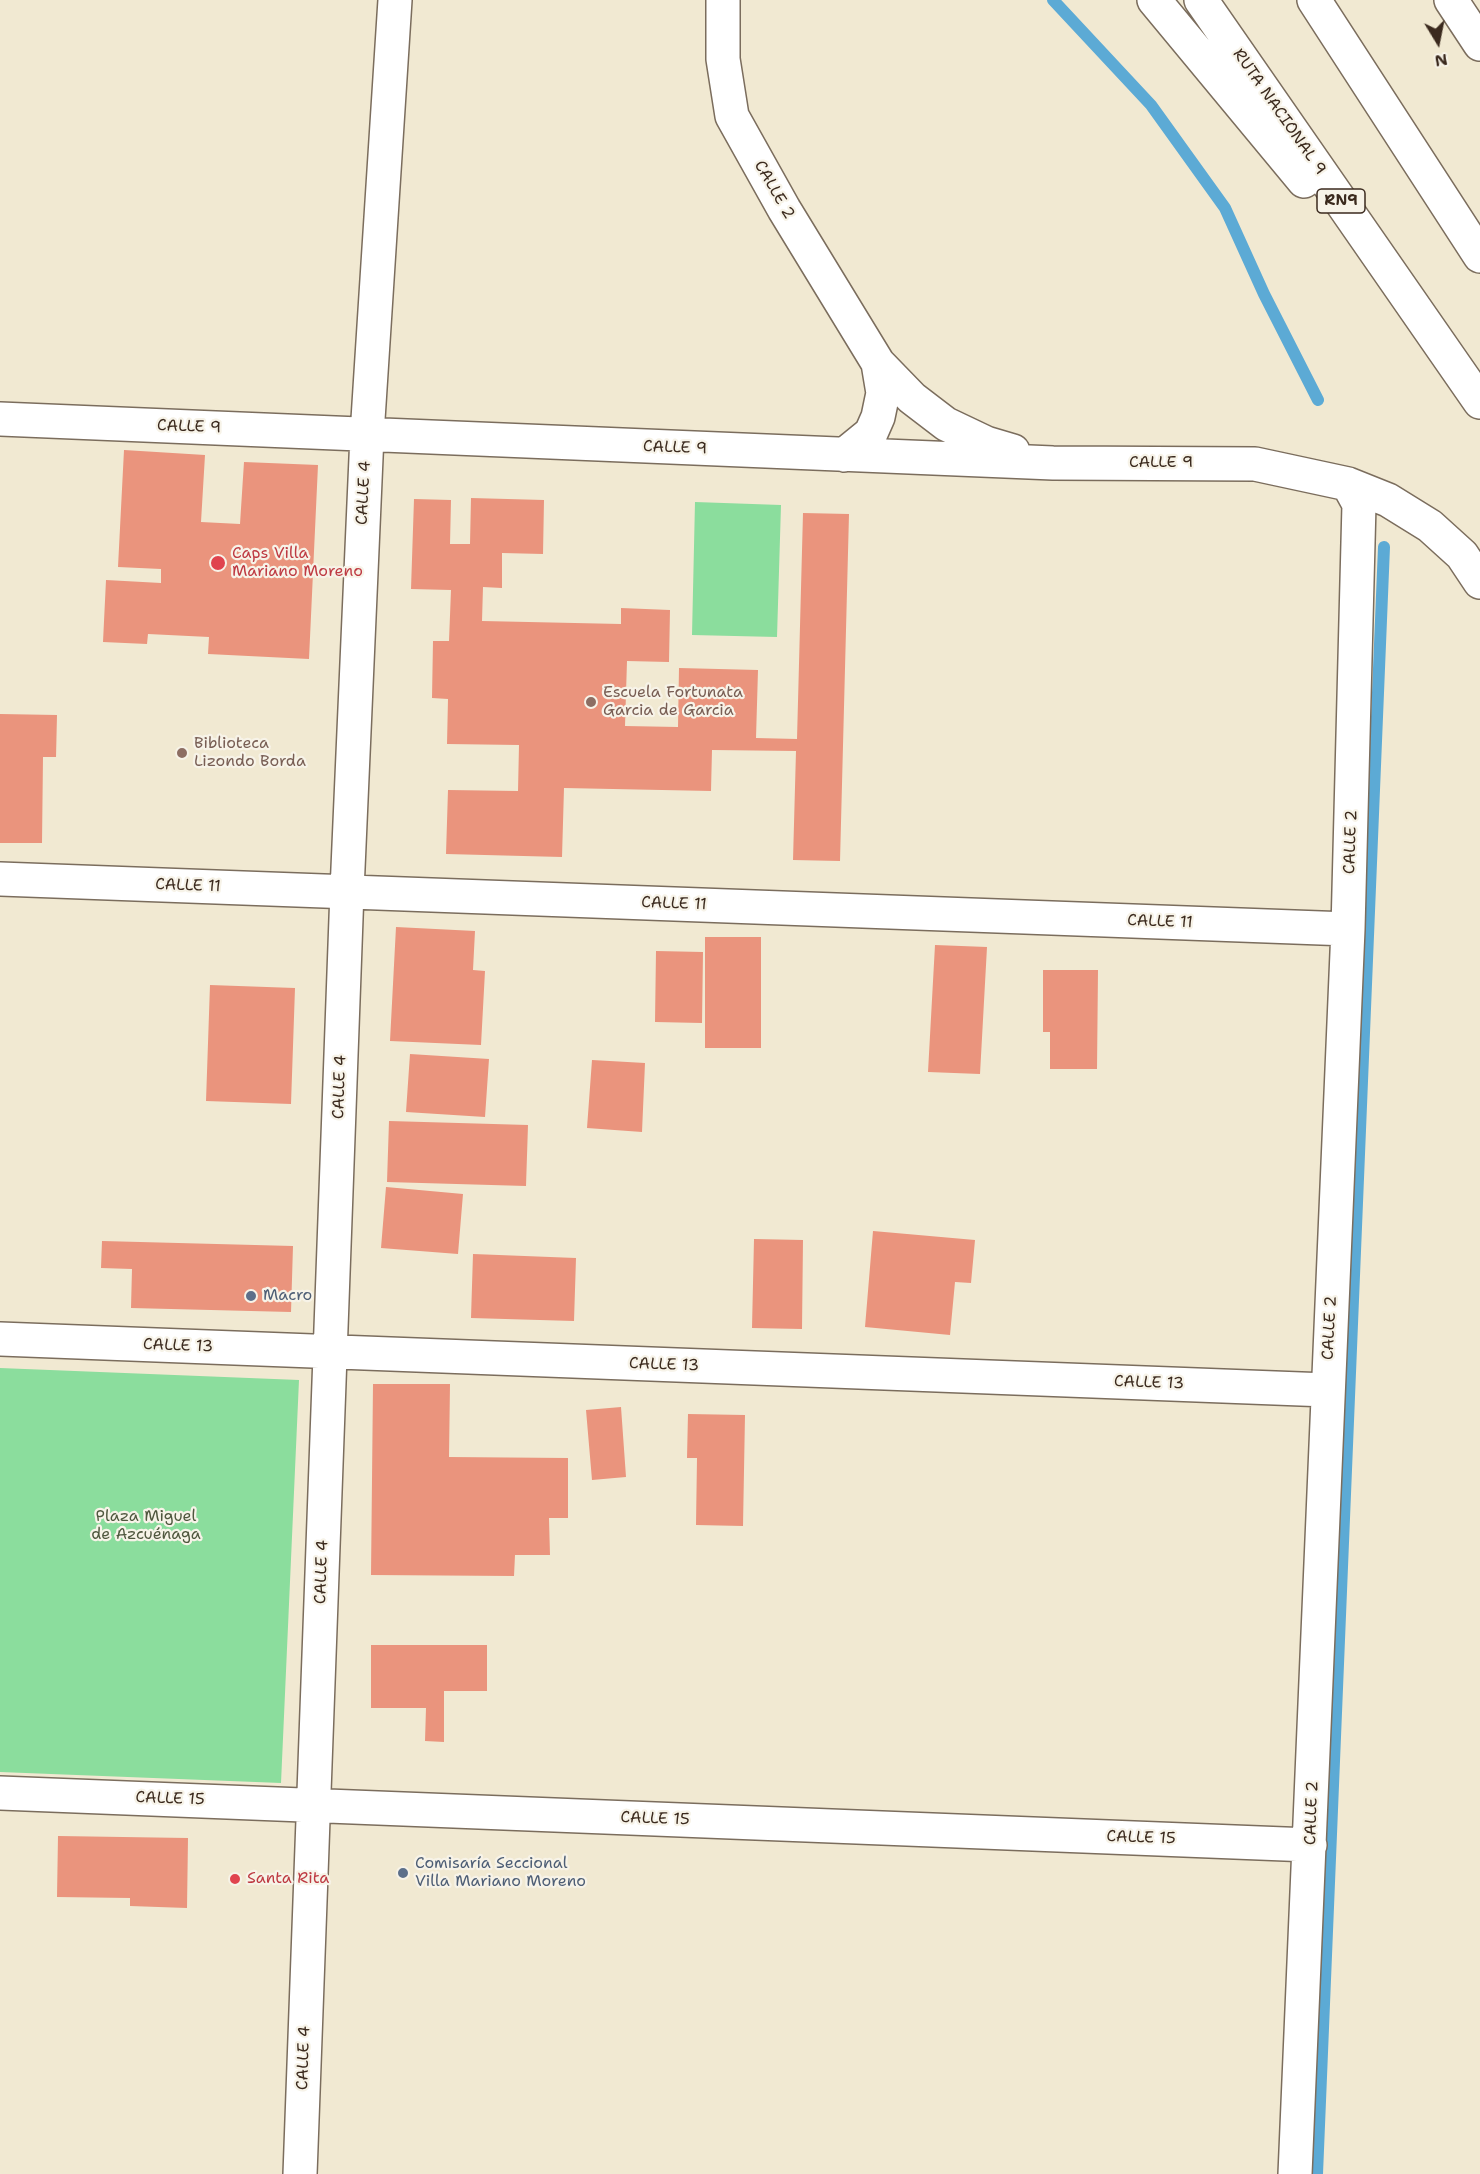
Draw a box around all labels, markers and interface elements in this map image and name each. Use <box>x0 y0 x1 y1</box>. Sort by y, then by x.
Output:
north arrow <box>1408 12 1468 72</box>
street label: RUTA NACIONAL 9 <box>1228 45 1330 179</box>
text: N <box>1433 49 1449 72</box>
street label: CALLE 2 <box>750 157 798 223</box>
road number: RN9 <box>1317 189 1365 213</box>
street label: CALLE 9 <box>157 416 221 438</box>
street label: CALLE 9 <box>643 437 707 459</box>
street label: CALLE 9 <box>1129 453 1193 473</box>
street label: CALLE 4 <box>353 460 375 526</box>
place label: Caps Villa Mariano Moreno <box>232 544 363 582</box>
marker: Caps Villa Mariano Moreno <box>209 554 227 572</box>
place label: Escuela Fortunata Garcia de Garcia <box>603 683 743 721</box>
marker: Escuela Fortunata Garcia de Garcia <box>584 695 598 709</box>
place label: Biblioteca Lizondo Borda <box>194 734 306 772</box>
marker: Biblioteca Lizondo Borda <box>175 746 189 760</box>
street label: CALLE 2 <box>1340 810 1362 874</box>
street label: CALLE 11 <box>155 875 221 897</box>
street label: CALLE 11 <box>641 893 707 915</box>
street label: CALLE 11 <box>1127 911 1193 933</box>
street label: CALLE 4 <box>329 1055 351 1119</box>
place label: Macro <box>263 1286 312 1306</box>
marker: Macro <box>244 1289 258 1303</box>
street label: CALLE 2 <box>1319 1295 1341 1361</box>
street label: CALLE 13 <box>143 1335 213 1357</box>
street label: CALLE 13 <box>629 1354 699 1376</box>
street label: CALLE 13 <box>1114 1372 1184 1394</box>
park label: Plaza Miguel de Azcuénaga <box>91 1507 201 1545</box>
street label: CALLE 4 <box>311 1540 333 1604</box>
street label: CALLE 2 <box>1301 1781 1323 1845</box>
street label: CALLE 15 <box>135 1788 205 1810</box>
street label: CALLE 15 <box>620 1808 690 1830</box>
street label: CALLE 15 <box>1106 1827 1176 1849</box>
place label: Comisaría Seccional Villa Mariano Moreno <box>415 1854 586 1892</box>
marker: Comisaría Seccional Villa Mariano Moreno <box>396 1866 410 1880</box>
place label: Santa Rita <box>247 1869 329 1889</box>
marker: Santa Rita <box>228 1872 242 1886</box>
street label: CALLE 4 <box>293 2026 315 2090</box>

